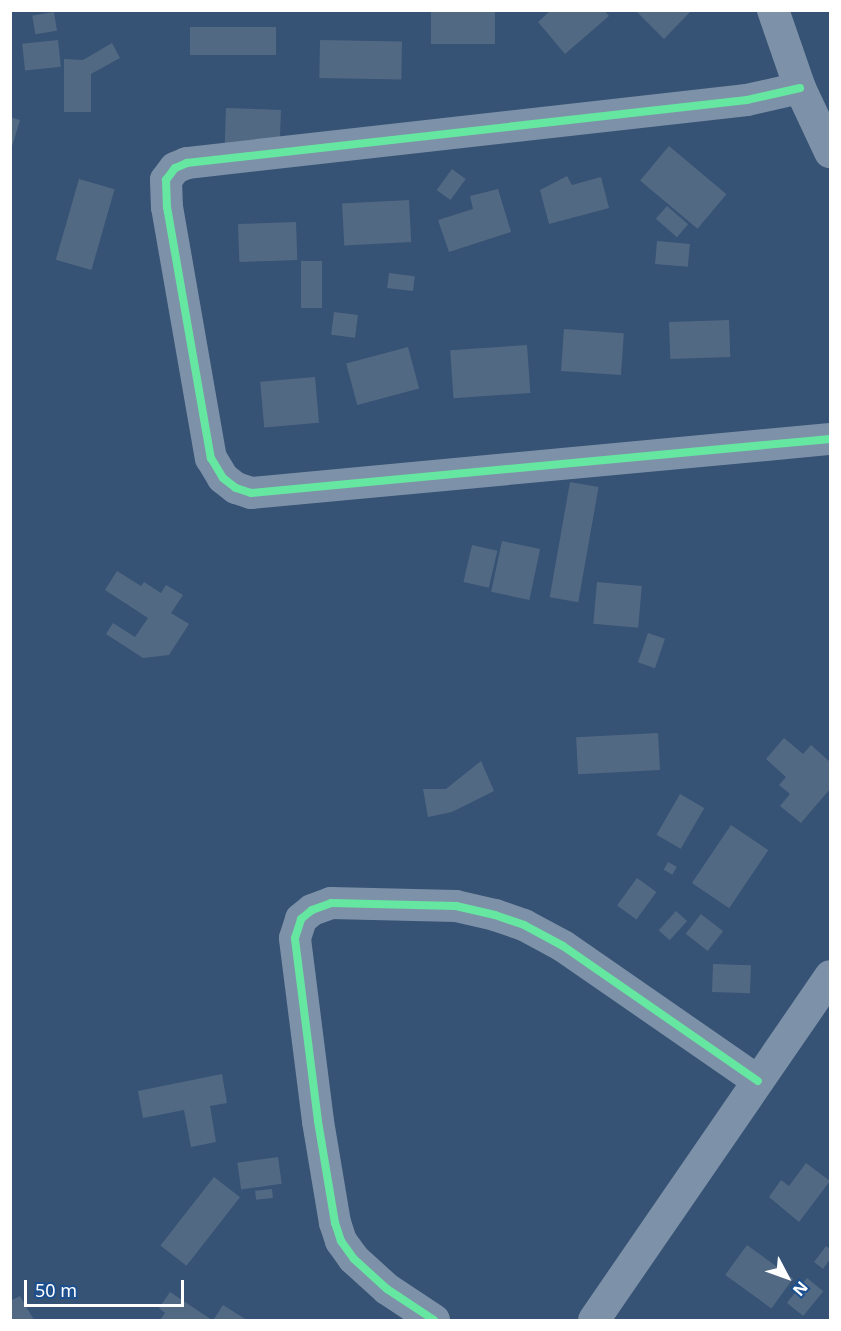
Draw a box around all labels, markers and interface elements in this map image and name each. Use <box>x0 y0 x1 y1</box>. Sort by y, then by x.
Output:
north arrow <box>757 1247 817 1307</box>
scale bar <box>27 1268 188 1306</box>
text: N <box>788 1277 813 1301</box>
text: 50 m <box>35 1278 77 1302</box>

